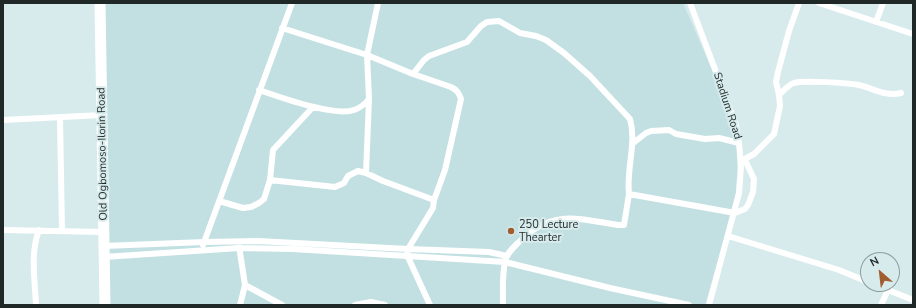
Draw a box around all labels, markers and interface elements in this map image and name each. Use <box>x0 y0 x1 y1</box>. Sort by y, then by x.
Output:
street label: Stadium Road <box>710 71 744 141</box>
street label: Old Ogbomoso-Ilorin Road <box>95 87 111 221</box>
place label: 250 Lecture Thearter <box>519 218 578 244</box>
marker: 250 Lecture Thearter <box>506 226 516 236</box>
north arrow <box>860 252 900 292</box>
text: N <box>867 253 882 270</box>

